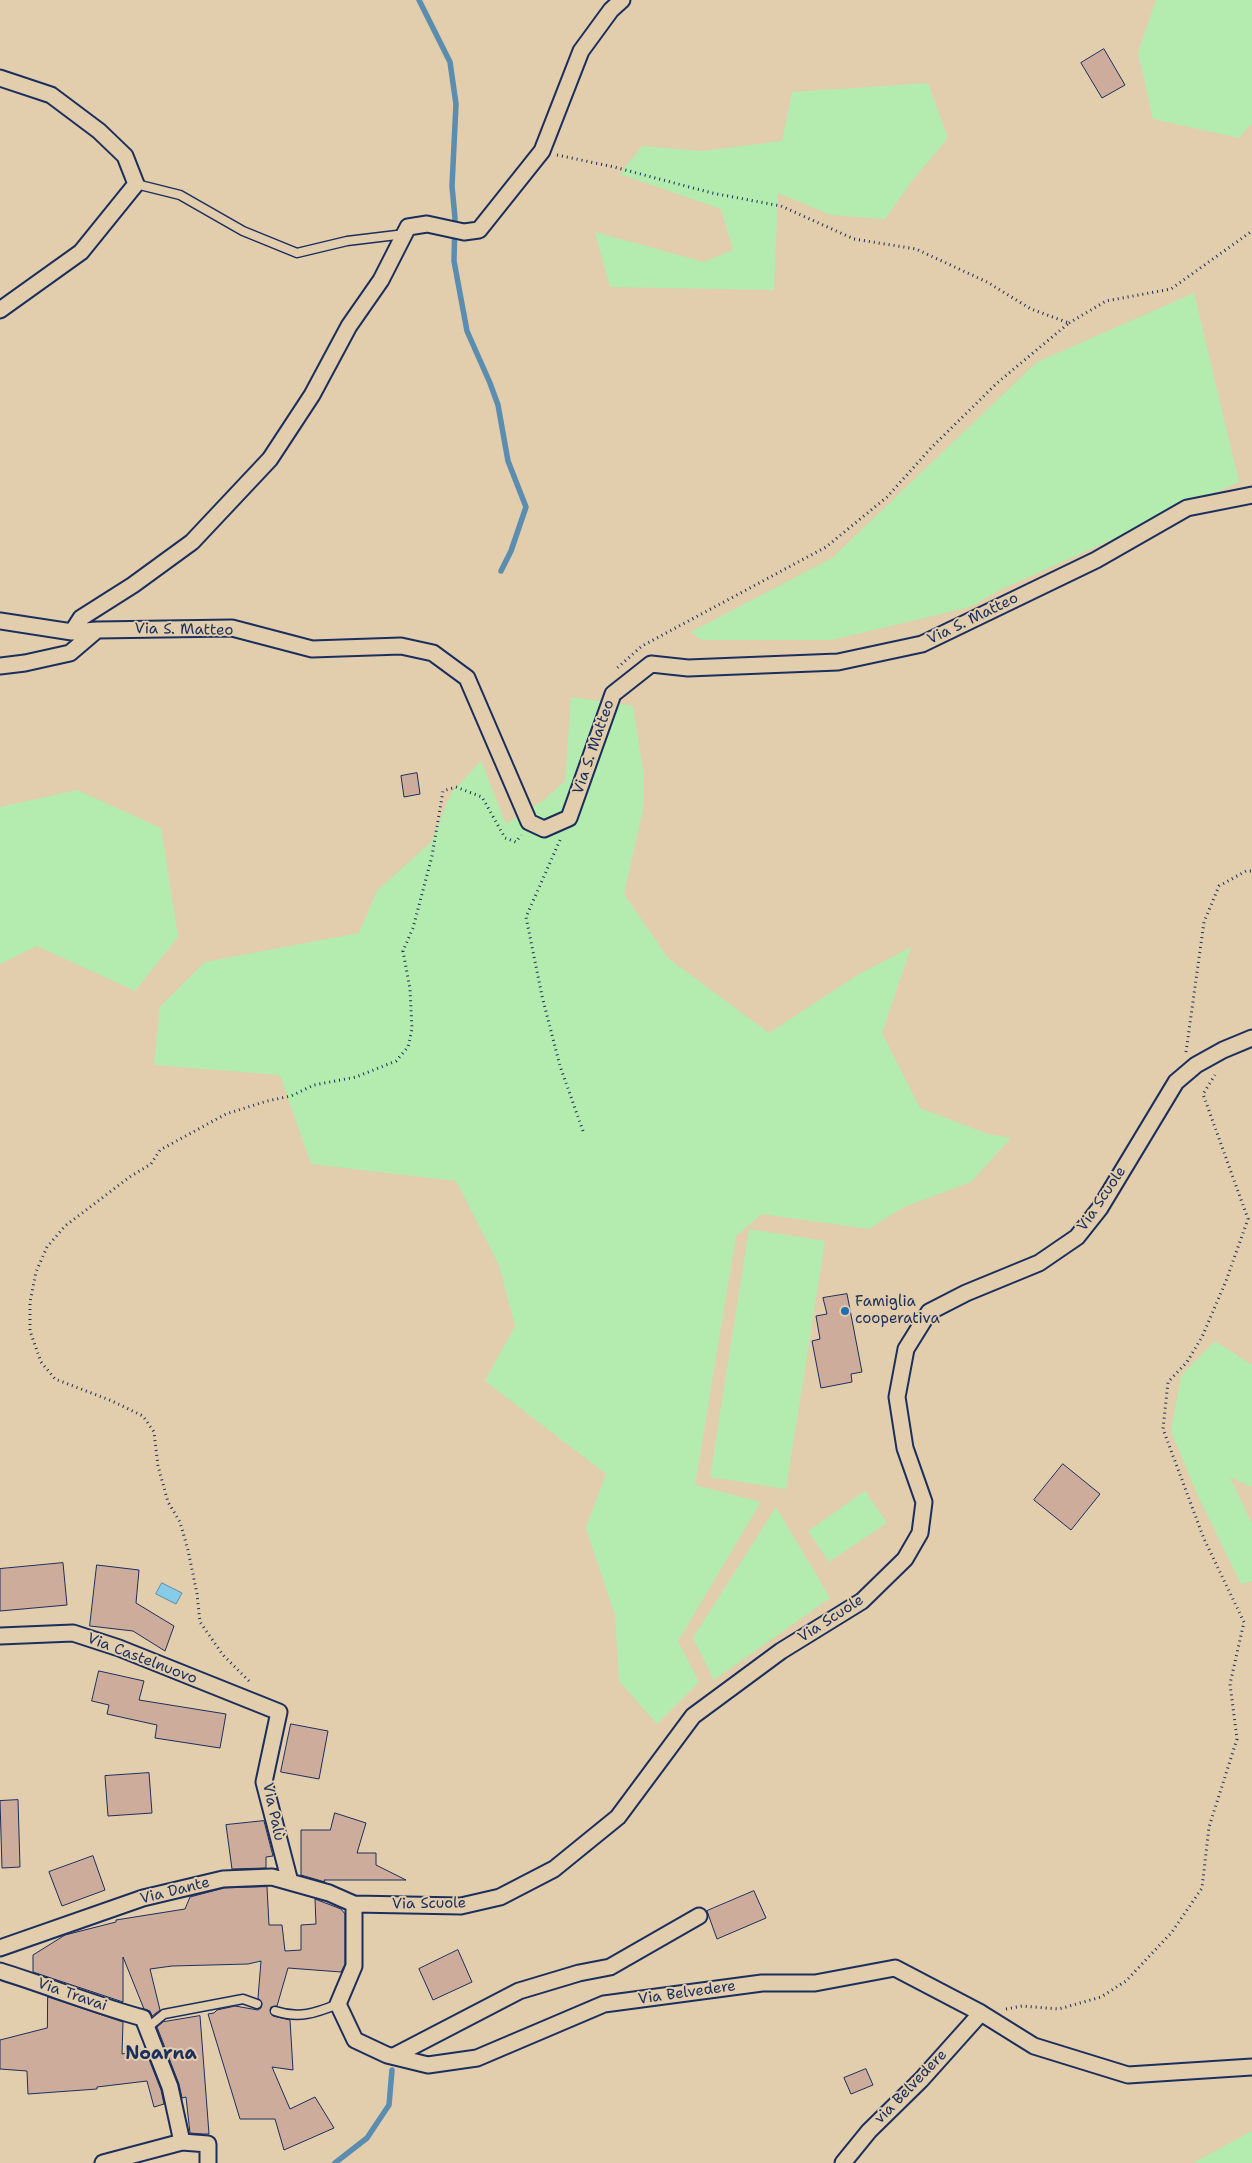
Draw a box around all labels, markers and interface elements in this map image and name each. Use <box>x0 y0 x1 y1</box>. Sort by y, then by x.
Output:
street label: Via S. Matteo <box>925 589 1021 649</box>
street label: Via S. Matteo <box>134 620 234 640</box>
street label: Via S. Matteo <box>569 697 619 797</box>
street label: Via Scuole <box>1074 1163 1130 1235</box>
place label: Famiglia cooperativa <box>855 1293 940 1328</box>
marker: Famiglia cooperativa <box>839 1305 851 1317</box>
street label: Via Scuole <box>795 1591 867 1647</box>
street label: Via Castelnuovo <box>84 1630 200 1688</box>
street label: Via Palù <box>258 1781 288 1843</box>
street label: Via Dante <box>138 1874 212 1908</box>
street label: Via Scuole <box>392 1894 466 1914</box>
street label: Via Travai <box>35 1975 109 2015</box>
street label: Via Belvedere <box>637 1977 737 2009</box>
district label: Noarna <box>125 2043 197 2065</box>
street label: via Belvedere <box>871 2046 951 2128</box>

